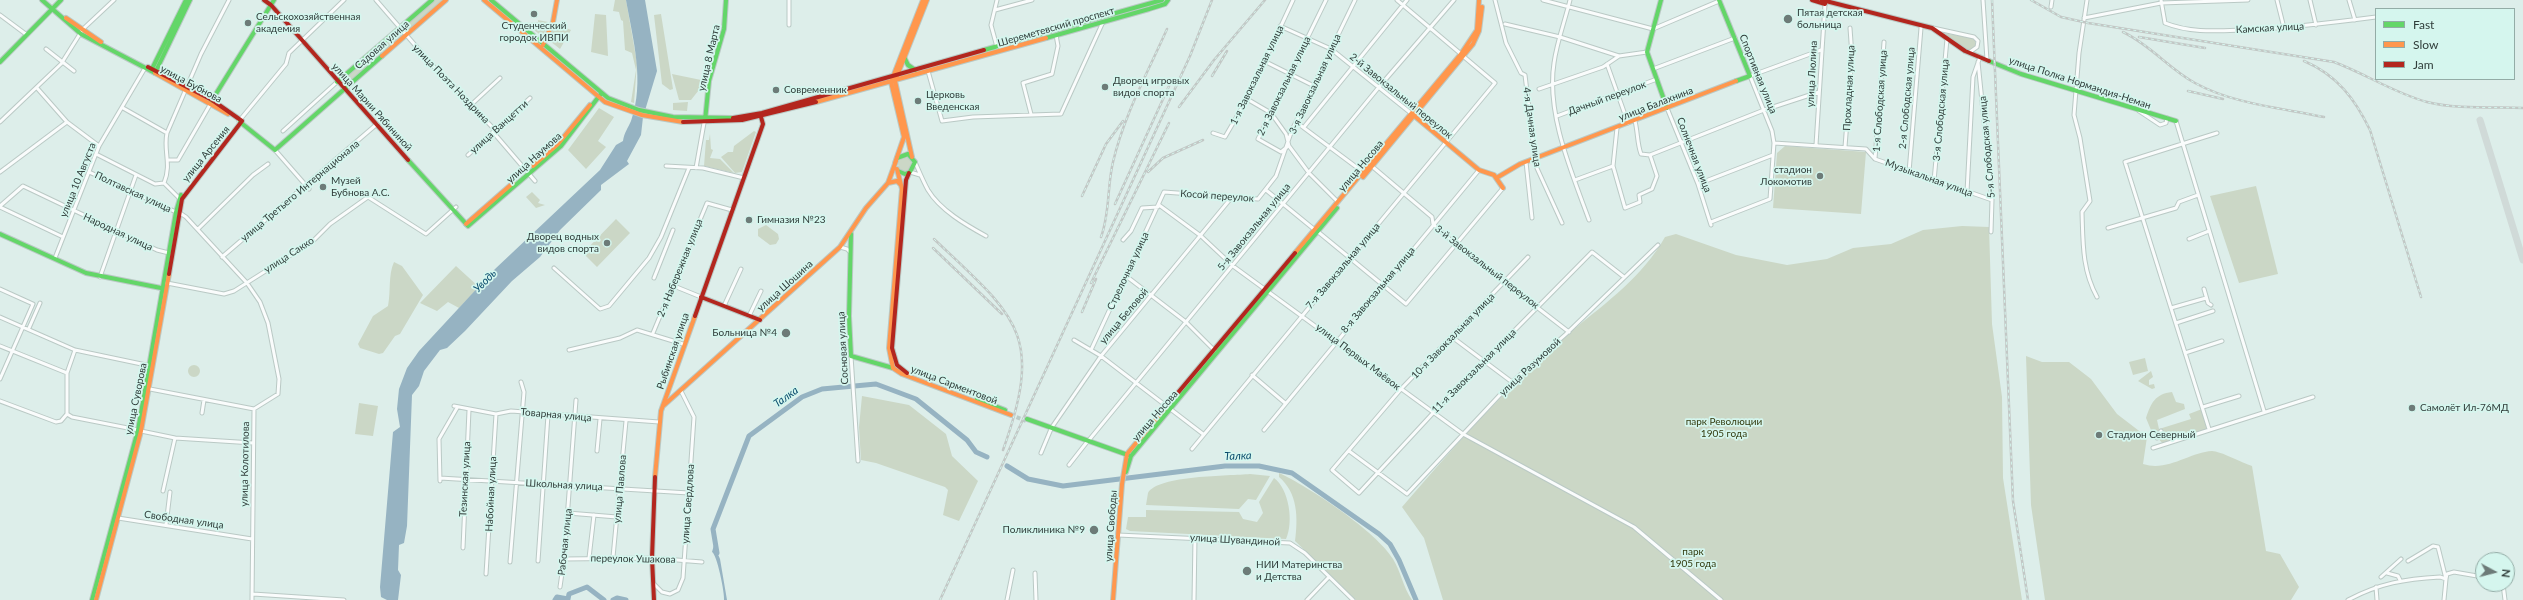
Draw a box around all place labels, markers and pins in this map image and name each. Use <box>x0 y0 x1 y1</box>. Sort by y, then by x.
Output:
place label: Пятая детская больница <box>1797 7 1863 30</box>
marker: Студенческий городок ИВПИ <box>529 9 539 19</box>
place label: Сельскохозяйственная академия <box>256 11 360 34</box>
marker: Пятая детская больница <box>1782 13 1794 25</box>
marker: Сельскохозяйственная академия <box>243 18 253 28</box>
place label: Студенческий городок ИВПИ <box>499 20 569 44</box>
place label: Дворец игровых видов спорта <box>1113 75 1189 98</box>
marker: Дворец игровых видов спорта <box>1100 82 1110 92</box>
place label: Современник <box>784 84 847 96</box>
marker: Современник <box>771 85 781 95</box>
place label: Церковь Введенская <box>926 89 979 112</box>
marker: Церковь Введенская <box>913 96 923 106</box>
place label: стадион Локомотив <box>1760 164 1812 188</box>
marker: стадион Локомотив <box>1815 171 1825 181</box>
place label: Музей Бубнова А.С. <box>331 175 390 198</box>
marker: Музей Бубнова А.С. <box>318 182 328 192</box>
place label: Гимназия №23 <box>757 214 826 226</box>
marker: Гимназия №23 <box>744 215 754 225</box>
place label: Дворец водных видов спорта <box>527 231 599 254</box>
marker: Дворец водных видов спорта <box>602 238 612 248</box>
place label: Больница №4 <box>712 327 777 339</box>
marker: Больница №4 <box>780 327 792 339</box>
place label: Самолёт Ил-76МД <box>2420 402 2509 414</box>
marker: Самолёт Ил-76МД <box>2407 403 2417 413</box>
place label: Стадион Северный <box>2107 429 2196 441</box>
marker: Стадион Северный <box>2094 430 2104 440</box>
place label: Поликлиника №9 <box>1002 524 1085 536</box>
marker: Поликлиника №9 <box>1088 524 1100 536</box>
place label: НИИ Материнства и Детства <box>1256 559 1342 582</box>
marker: НИИ Материнства и Детства <box>1241 565 1253 577</box>

